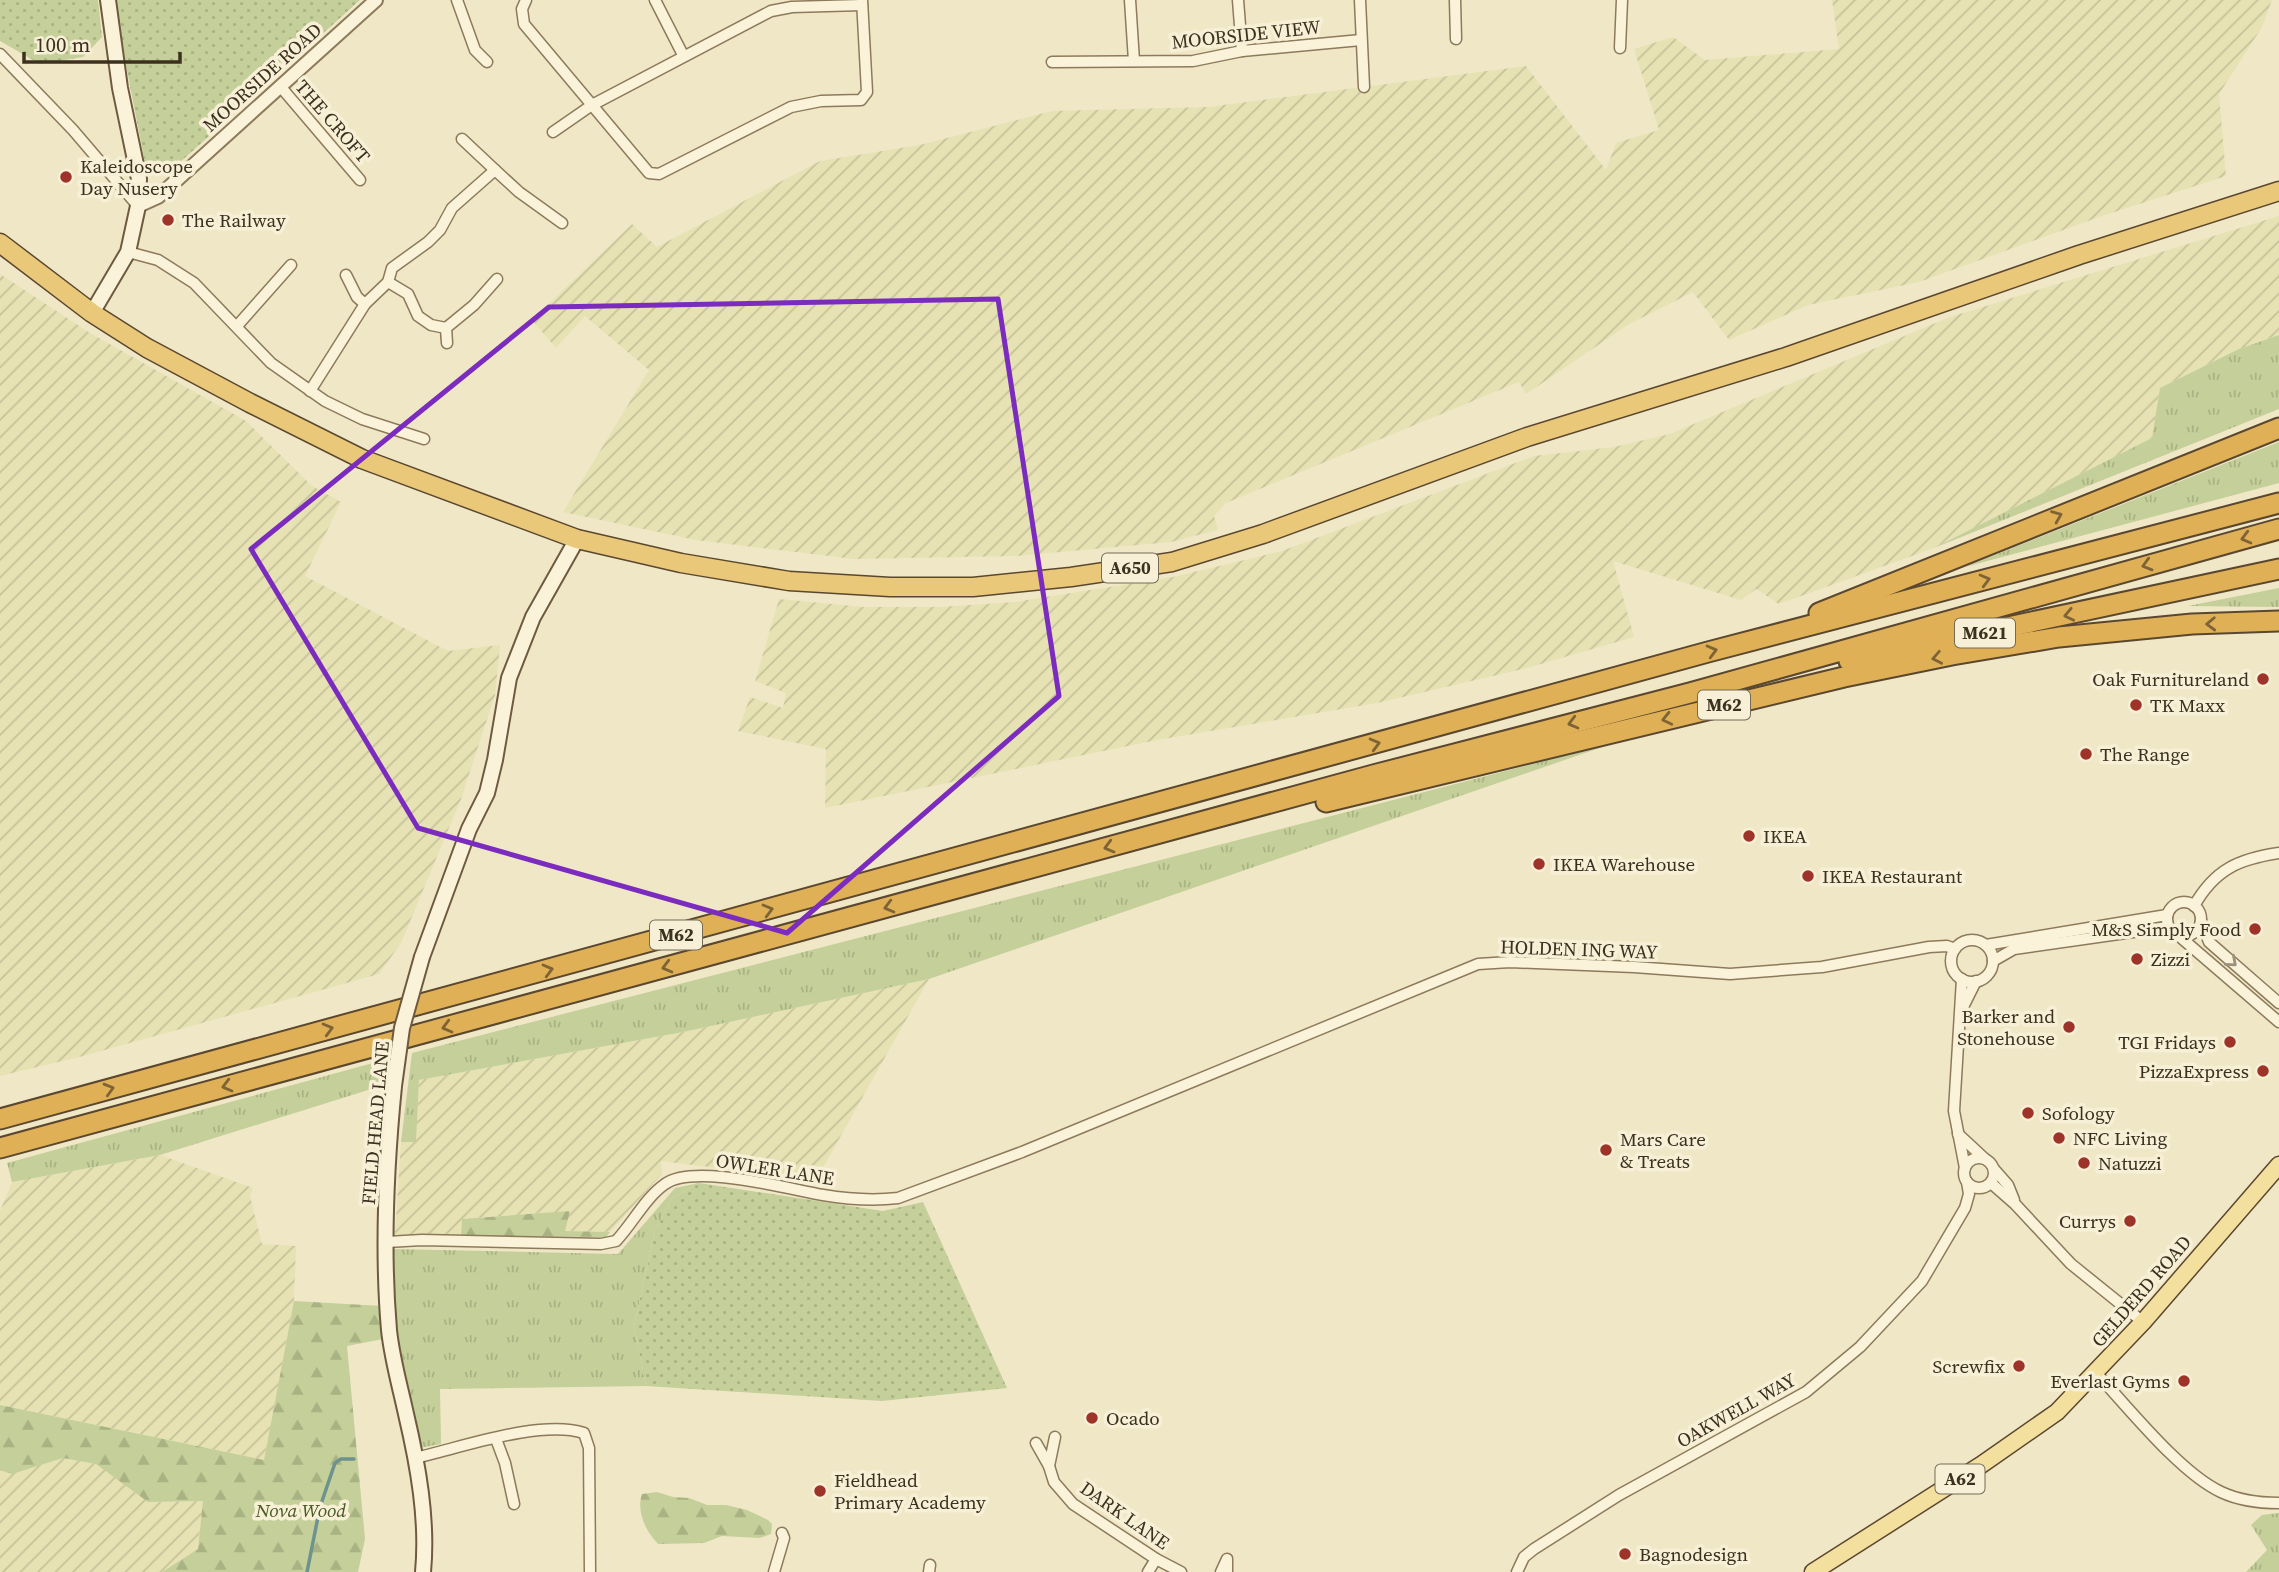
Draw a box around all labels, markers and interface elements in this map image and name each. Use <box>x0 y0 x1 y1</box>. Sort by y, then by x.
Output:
street label: MOORSIDE VIEW <box>1170 13 1323 55</box>
street label: MOORSIDE ROAD <box>197 17 327 137</box>
scale bar <box>24 21 180 65</box>
text: 100 m <box>35 30 90 59</box>
street label: THE CROFT <box>290 74 377 168</box>
place label: Kaleidoscope Day Nusery <box>80 153 193 201</box>
marker: Kaleidoscope Day Nusery <box>58 169 74 185</box>
place label: The Railway <box>182 207 286 233</box>
marker: The Railway <box>160 212 176 228</box>
one-way arrow <box>2050 511 2062 525</box>
one-way arrow <box>2240 529 2252 544</box>
road number: A650 <box>1102 554 1158 582</box>
one-way arrow <box>2141 557 2153 571</box>
one-way arrow <box>1979 574 1991 588</box>
one-way arrow <box>2063 607 2075 622</box>
one-way arrow <box>2205 616 2216 631</box>
road number: M621 <box>1955 618 2015 648</box>
one-way arrow <box>1706 645 1718 659</box>
one-way arrow <box>1931 650 1943 665</box>
place label: Oak Furnitureland <box>2092 666 2249 692</box>
marker: Oak Furnitureland <box>2255 671 2271 687</box>
road number: M62 <box>1698 690 1750 720</box>
place label: TK Maxx <box>2150 692 2225 718</box>
marker: TK Maxx <box>2128 697 2144 713</box>
one-way arrow <box>1661 711 1673 725</box>
one-way arrow <box>1568 715 1580 729</box>
one-way arrow <box>1369 738 1381 753</box>
place label: The Range <box>2100 741 2190 767</box>
marker: The Range <box>2078 746 2094 762</box>
place label: IKEA <box>1763 823 1807 849</box>
marker: IKEA <box>1741 828 1757 844</box>
one-way arrow <box>1103 839 1115 854</box>
place label: IKEA Warehouse <box>1553 851 1695 877</box>
marker: IKEA Warehouse <box>1531 856 1547 872</box>
place label: IKEA Restaurant <box>1822 863 1963 889</box>
marker: IKEA Restaurant <box>1800 868 1816 884</box>
one-way arrow <box>883 899 895 913</box>
one-way arrow <box>761 904 773 918</box>
place label: M&S Simply Food <box>2091 916 2241 942</box>
road number: M62 <box>650 920 702 950</box>
marker: M&S Simply Food <box>2247 921 2263 937</box>
street label: HOLDEN ING WAY <box>1500 933 1658 965</box>
place label: Zizzi <box>2151 946 2190 972</box>
marker: Zizzi <box>2129 951 2145 967</box>
one-way arrow <box>2224 954 2237 966</box>
one-way arrow <box>661 959 673 974</box>
one-way arrow <box>542 964 554 978</box>
place label: Barker and Stonehouse <box>1957 1003 2055 1051</box>
one-way arrow <box>441 1018 453 1033</box>
marker: Barker and Stonehouse <box>2061 1019 2077 1035</box>
one-way arrow <box>322 1023 334 1037</box>
place label: TGI Fridays <box>2118 1029 2216 1055</box>
marker: TGI Fridays <box>2222 1034 2238 1050</box>
street label: FIELD HEAD LANE <box>355 1040 395 1206</box>
place label: PizzaExpress <box>2139 1058 2249 1084</box>
marker: PizzaExpress <box>2255 1063 2271 1079</box>
one-way arrow <box>221 1078 233 1092</box>
one-way arrow <box>103 1083 115 1097</box>
place label: Sofology <box>2042 1100 2115 1126</box>
marker: Sofology <box>2020 1105 2036 1121</box>
place label: NFC Living <box>2073 1125 2167 1151</box>
place label: Mars Care & Treats <box>1620 1126 1706 1174</box>
marker: NFC Living <box>2051 1130 2067 1146</box>
marker: Mars Care & Treats <box>1598 1142 1614 1158</box>
street label: OWLER LANE <box>714 1147 836 1191</box>
place label: Natuzzi <box>2098 1150 2162 1176</box>
marker: Natuzzi <box>2076 1155 2092 1171</box>
place label: Currys <box>2059 1208 2116 1234</box>
marker: Currys <box>2122 1213 2138 1229</box>
street label: GELDERD ROAD <box>2085 1229 2197 1353</box>
place label: Screwfix <box>1933 1353 2005 1379</box>
marker: Screwfix <box>2011 1358 2027 1374</box>
street label: OAKWELL WAY <box>1672 1366 1800 1454</box>
place label: Everlast Gyms <box>2050 1368 2170 1394</box>
marker: Everlast Gyms <box>2176 1373 2192 1389</box>
place label: Ocado <box>1106 1405 1160 1431</box>
marker: Ocado <box>1084 1410 1100 1426</box>
road number: A62 <box>1936 1464 1984 1494</box>
place label: Fieldhead Primary Academy <box>834 1467 986 1515</box>
street label: DARK LANE <box>1075 1475 1175 1555</box>
marker: Fieldhead Primary Academy <box>812 1483 828 1499</box>
park label: Nova Wood <box>255 1497 346 1523</box>
place label: Bagnodesign <box>1639 1541 1748 1567</box>
marker: Bagnodesign <box>1617 1546 1633 1562</box>

